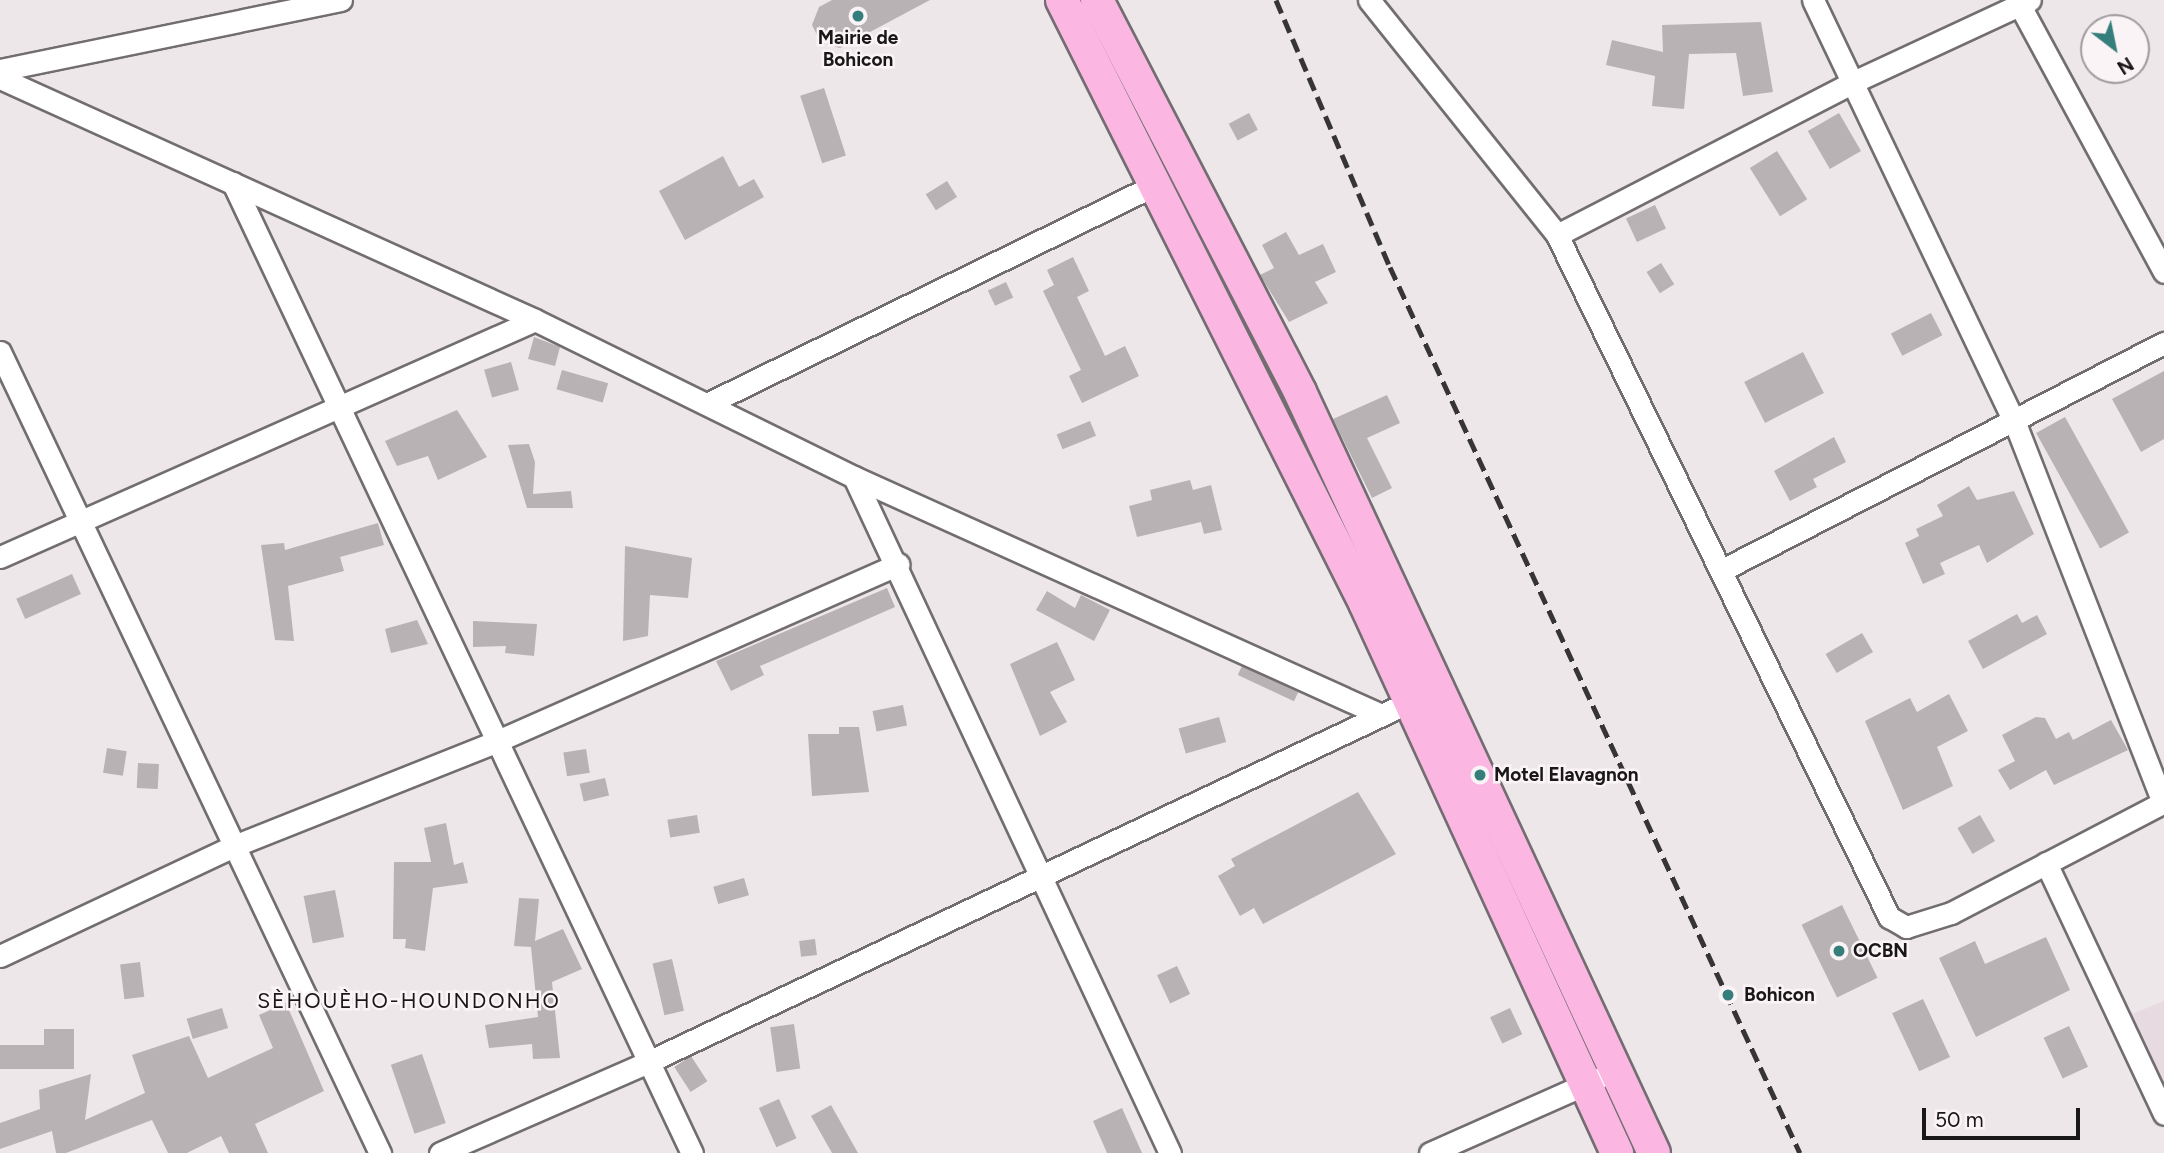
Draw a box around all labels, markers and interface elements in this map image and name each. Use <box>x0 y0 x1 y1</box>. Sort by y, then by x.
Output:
marker: Mairie de Bohicon <box>850 8 866 24</box>
north arrow <box>2080 14 2150 84</box>
place label: Mairie de Bohicon <box>818 27 898 71</box>
text: N <box>2113 52 2138 79</box>
place label: Motel Elavagnon <box>1494 764 1639 786</box>
marker: Motel Elavagnon <box>1472 767 1488 783</box>
place label: OCBN <box>1853 940 1908 962</box>
marker: OCBN <box>1831 943 1847 959</box>
place label: Bohicon <box>1744 984 1815 1006</box>
marker: Bohicon <box>1718 985 1738 1005</box>
district label: SÈHOUÈHO-HOUNDONHO <box>259 988 559 1014</box>
scale bar <box>1926 1094 2084 1138</box>
text: 50 m <box>1935 1107 1984 1132</box>

